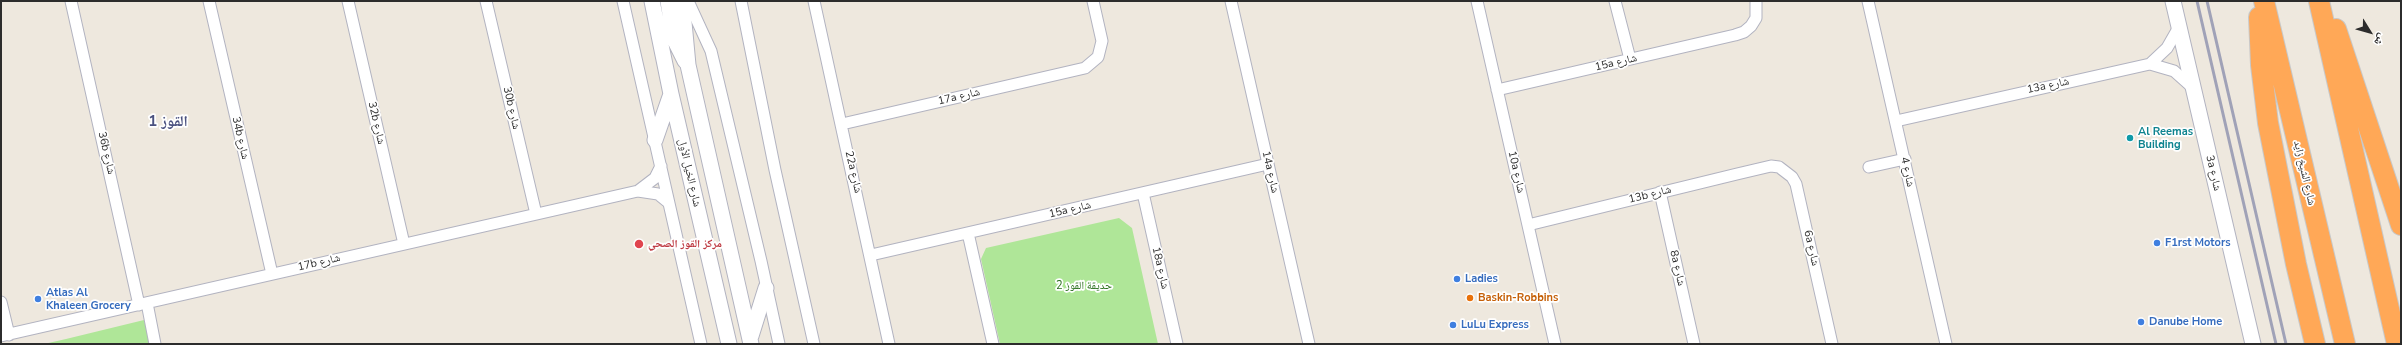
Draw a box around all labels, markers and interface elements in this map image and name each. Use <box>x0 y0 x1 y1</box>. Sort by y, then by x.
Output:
north arrow <box>2350 12 2390 52</box>
text: ش <box>2370 30 2389 49</box>
street label: 15a شارع <box>1594 52 1638 74</box>
street label: 13a شارع <box>2026 75 2070 97</box>
street label: 30b شارع <box>500 85 522 131</box>
street label: 17a شارع <box>937 86 981 108</box>
street label: 32b شارع <box>365 100 387 146</box>
district label: القوز 1 <box>148 113 188 131</box>
street label: 34b شارع <box>229 115 251 161</box>
place label: Al Reemas Building <box>2138 125 2193 151</box>
street label: 36b شارع <box>95 130 117 176</box>
marker: Al Reemas Building <box>2125 133 2135 143</box>
street label: شارع الخيل الأول <box>675 138 703 208</box>
street label: شارع الشيخ زايد <box>2290 139 2318 207</box>
street label: 22a شارع <box>842 150 864 194</box>
street label: 14a شارع <box>1259 150 1281 194</box>
street label: 10a شارع <box>1505 150 1527 194</box>
street label: 3a شارع <box>2203 154 2223 192</box>
street label: شارع 4 <box>1897 156 1917 188</box>
street label: 13b شارع <box>1627 183 1673 207</box>
street label: 15a شارع <box>1048 199 1092 221</box>
street label: 6a شارع <box>1801 229 1821 267</box>
place label: F1rst Motors <box>2165 236 2231 250</box>
place label: مركز القوز الصحي <box>648 237 722 251</box>
marker: مركز القوز الصحي <box>633 238 645 250</box>
marker: F1rst Motors <box>2152 238 2162 248</box>
street label: 18a شارع <box>1149 246 1171 290</box>
street label: 8a شارع <box>1667 249 1687 287</box>
street label: 17b شارع <box>296 252 342 274</box>
place label: Ladies <box>1465 272 1498 286</box>
marker: Ladies <box>1452 274 1462 284</box>
park label: حديقة القوز 2 <box>1056 279 1112 293</box>
place label: Atlas Al Khaleen Grocery <box>46 286 131 312</box>
place label: Baskin-Robbins <box>1478 291 1558 305</box>
marker: Baskin-Robbins <box>1465 293 1475 303</box>
marker: Atlas Al Khaleen Grocery <box>33 294 43 304</box>
place label: Danube Home <box>2149 315 2222 329</box>
marker: Danube Home <box>2136 317 2146 327</box>
place label: LuLu Express <box>1461 318 1529 332</box>
marker: LuLu Express <box>1448 320 1458 330</box>

